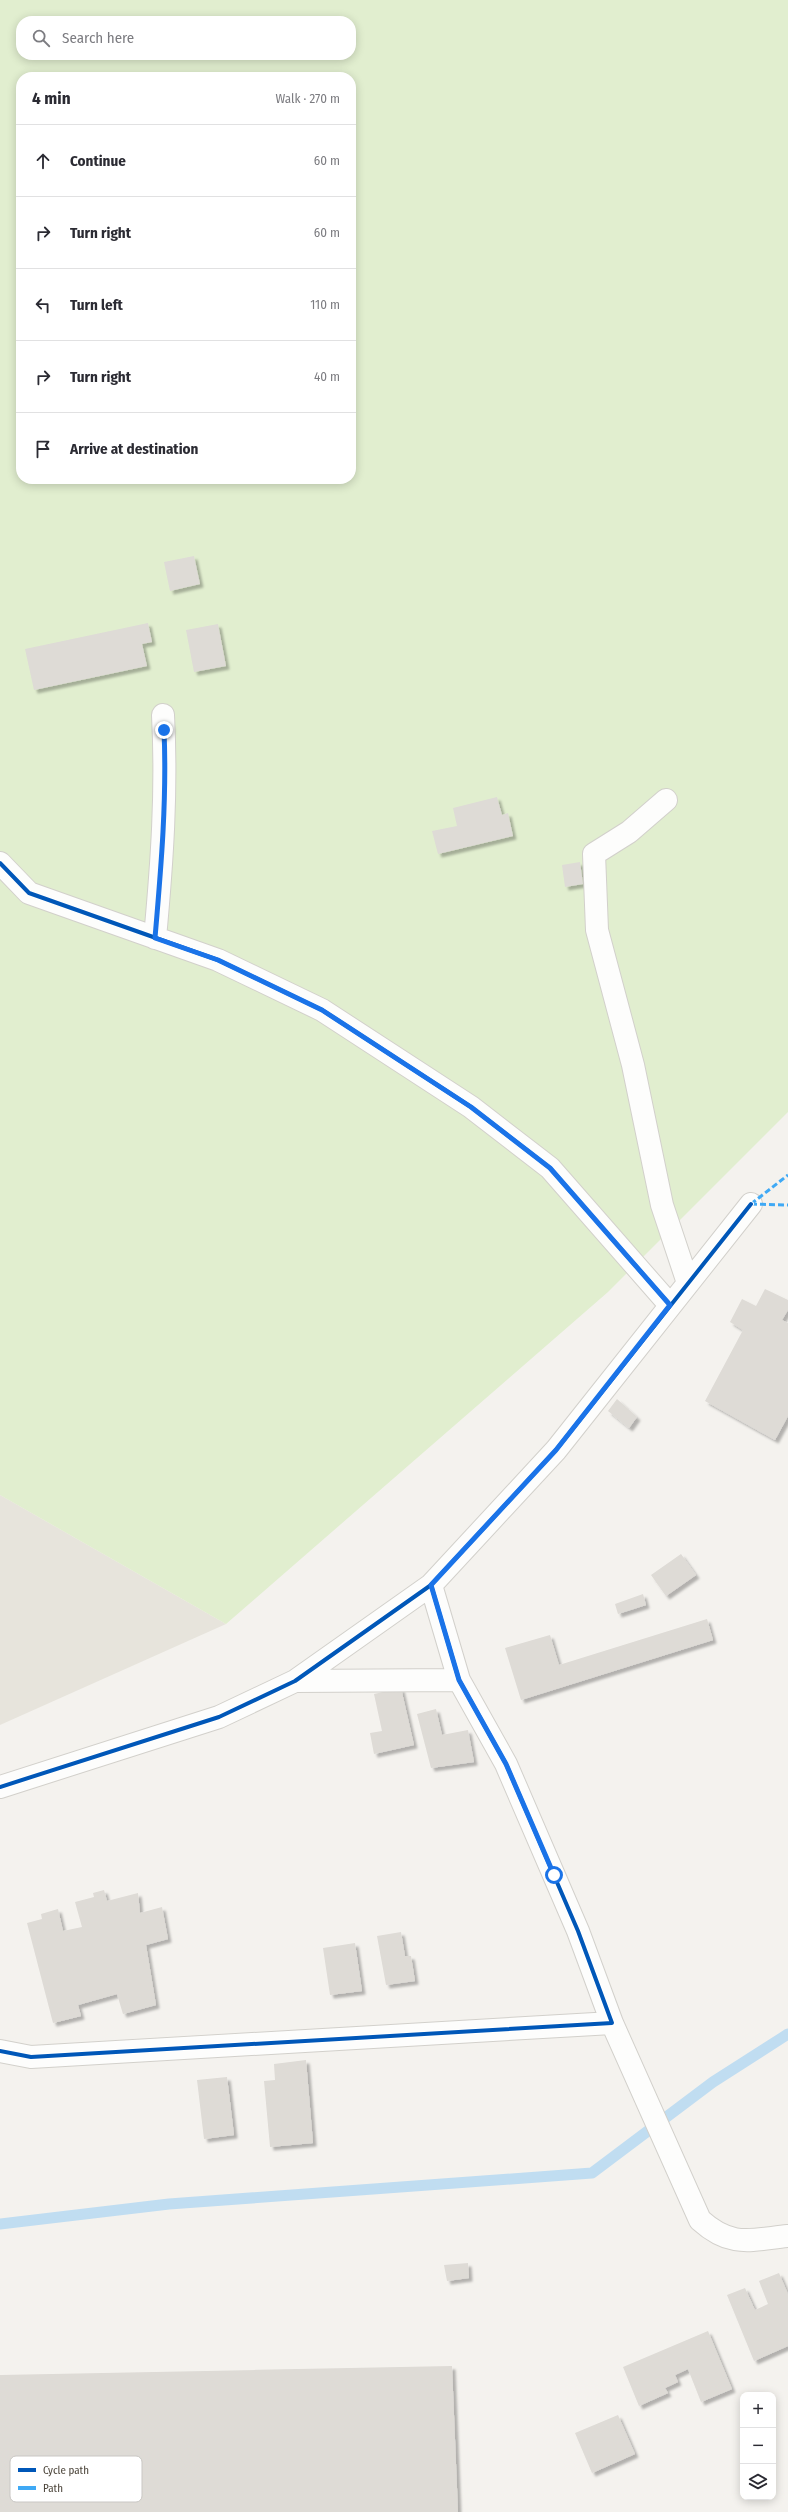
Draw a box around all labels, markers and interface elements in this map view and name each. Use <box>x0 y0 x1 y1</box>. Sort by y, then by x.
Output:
search box <box>16 16 356 60</box>
icon: search <box>30 27 52 49</box>
text: Search here <box>62 29 134 47</box>
text: 4 min <box>32 88 71 109</box>
text: Walk · 270 m <box>275 91 340 106</box>
icon: ahead <box>32 150 54 172</box>
text: Continue <box>70 152 126 170</box>
text: 60 m <box>314 153 340 168</box>
icon: right <box>32 222 54 244</box>
text: Turn right <box>70 224 131 242</box>
text: 60 m <box>314 225 340 240</box>
icon: left <box>32 294 54 316</box>
text: Turn left <box>70 296 123 314</box>
text: 110 m <box>310 297 340 312</box>
icon: right <box>32 366 54 388</box>
text: Turn right <box>70 368 131 386</box>
text: 40 m <box>314 369 340 384</box>
icon: arrive <box>32 438 54 460</box>
text: Arrive at destination <box>70 440 198 458</box>
route end <box>155 721 173 739</box>
route start <box>545 1866 563 1884</box>
map controls <box>740 2392 776 2500</box>
button: + <box>740 2392 776 2428</box>
button: − <box>740 2428 776 2464</box>
legend <box>10 2456 142 2502</box>
text: Cycle path <box>43 2464 89 2477</box>
button: layers <box>740 2464 776 2500</box>
text: Path <box>43 2482 63 2495</box>

